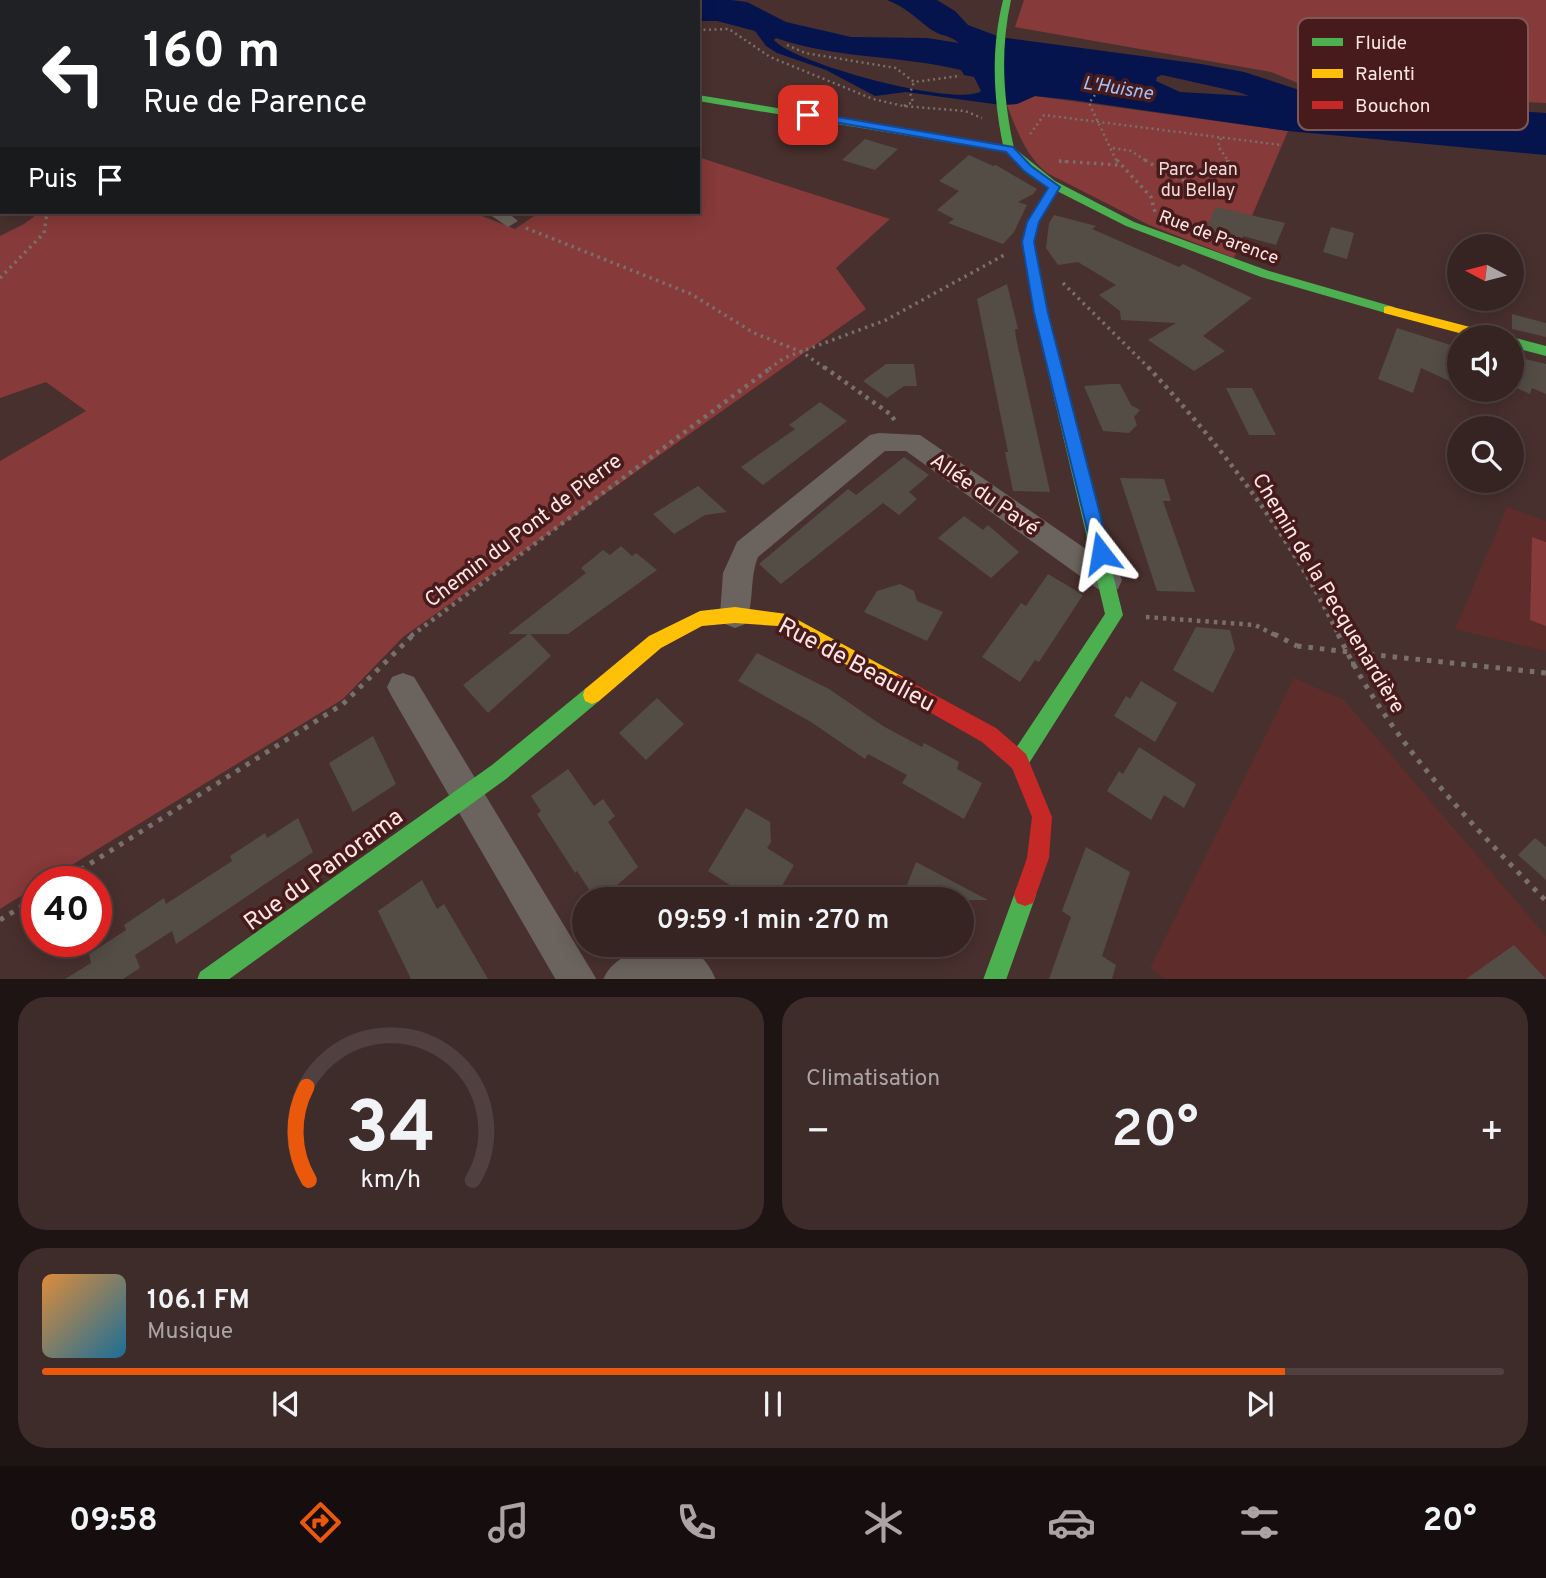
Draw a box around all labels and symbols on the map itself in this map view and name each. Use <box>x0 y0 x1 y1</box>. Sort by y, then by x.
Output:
legend <box>1298 18 1528 130</box>
text: Fluide <box>1355 32 1407 56</box>
text: Ralenti <box>1355 63 1415 87</box>
water label: L'Huisne <box>1081 72 1155 106</box>
pin <box>778 85 838 145</box>
text: Bouchon <box>1355 95 1431 119</box>
park label: Parc Jean du Bellay <box>1158 159 1238 203</box>
street label: Rue de Parence <box>1155 206 1282 271</box>
north arrow <box>1447 234 1524 312</box>
street label: Chemin du Pont de Pierre <box>420 448 628 614</box>
street label: Allée du Pavé <box>924 448 1044 543</box>
street label: Chemin de la Pecquenardière <box>1245 469 1410 719</box>
position arrow <box>1064 516 1138 590</box>
street label: Rue de Beaulieu <box>773 612 940 720</box>
street label: Rue du Panorama <box>239 803 410 939</box>
speed limit sign: 40 <box>21 866 112 957</box>

